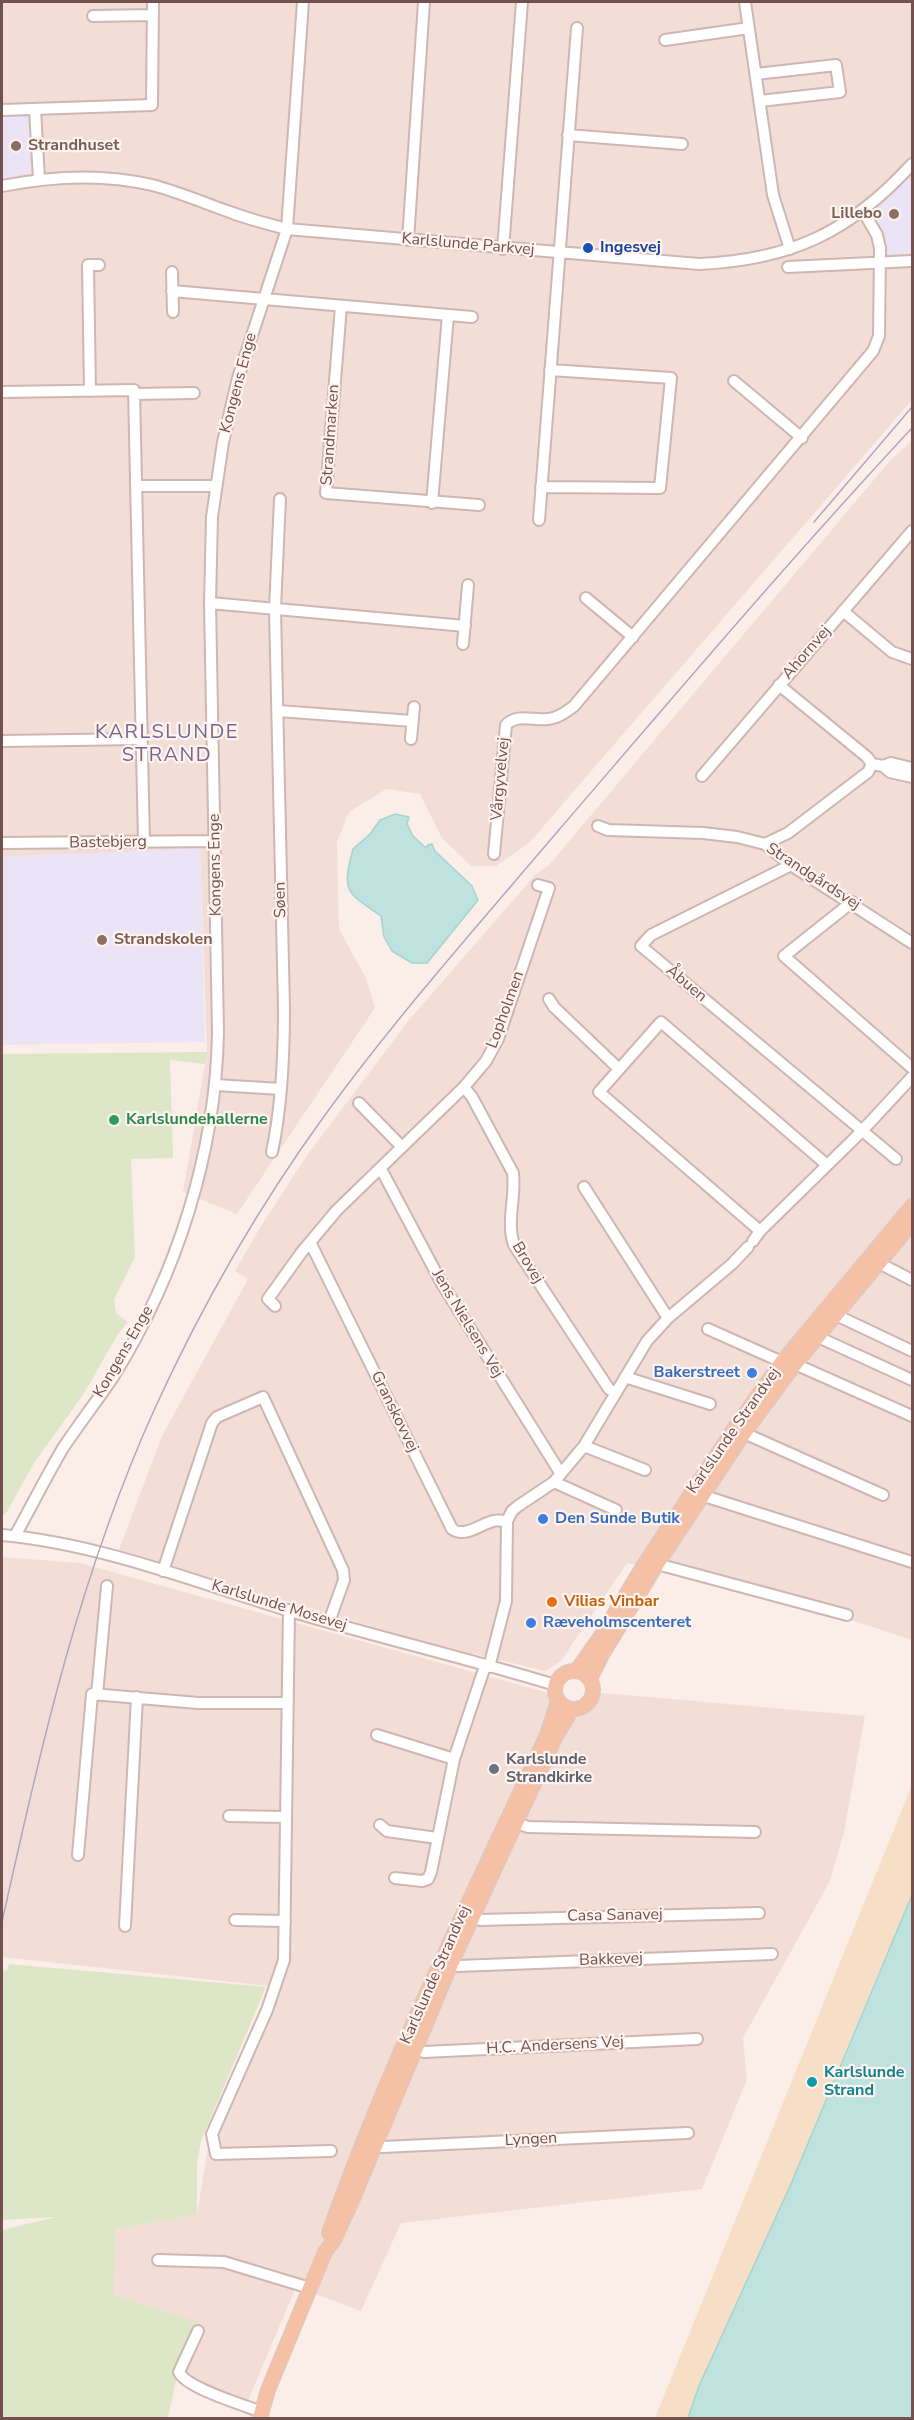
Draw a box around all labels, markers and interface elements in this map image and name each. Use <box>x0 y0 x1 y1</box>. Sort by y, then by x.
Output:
place label: Strandhuset <box>28 136 119 156</box>
marker: Strandhuset <box>9 139 23 153</box>
place label: Lillebo <box>831 204 882 224</box>
marker: Lillebo <box>887 207 901 221</box>
street label: Karlslunde Parkvej <box>401 230 535 260</box>
place label: Ingesvej <box>600 238 661 258</box>
marker: Ingesvej <box>581 241 595 255</box>
street label: Kongens Enge <box>216 331 262 435</box>
street label: Strandmarken <box>318 384 344 486</box>
street label: Ahornvej <box>779 622 835 684</box>
district label: KARLSLUNDE STRAND <box>95 721 239 768</box>
street label: Vårgyvelvej <box>488 736 514 822</box>
street label: Kongens Enge <box>206 813 226 917</box>
street label: Bastebjerg <box>69 833 147 853</box>
street label: Strandgårdsvej <box>762 839 864 915</box>
street label: Søen <box>271 882 291 918</box>
place label: Strandskolen <box>114 930 213 950</box>
marker: Strandskolen <box>95 933 109 947</box>
street label: Åbuen <box>662 961 710 1007</box>
street label: Lopholmen <box>483 969 529 1051</box>
place label: Karlslundehallerne <box>126 1110 268 1130</box>
marker: Karlslundehallerne <box>107 1113 121 1127</box>
street label: Brovej <box>507 1238 547 1288</box>
street label: Jens Nielsens Vej <box>427 1266 507 1382</box>
street label: Kongens Enge <box>90 1303 158 1401</box>
place label: Bakerstreet <box>653 1363 740 1383</box>
street label: Karlslunde Strandvej <box>683 1364 785 1498</box>
marker: Bakerstreet <box>745 1366 759 1380</box>
street label: Granskovvej <box>366 1368 422 1456</box>
place label: Den Sunde Butik <box>555 1509 680 1529</box>
marker: Den Sunde Butik <box>536 1512 550 1526</box>
street label: Karlslunde Mosevej <box>209 1576 349 1636</box>
place label: Vilias Vinbar <box>564 1592 659 1612</box>
marker: Vilias Vinbar <box>545 1595 559 1609</box>
place label: Ræveholmscenteret <box>543 1613 691 1633</box>
marker: Ræveholmscenteret <box>524 1616 538 1630</box>
place label: Karlslunde Strandkirke <box>506 1750 592 1788</box>
marker: Karlslunde Strandkirke <box>487 1762 501 1776</box>
street label: Karlslunde Strandvej <box>397 1903 475 2047</box>
street label: Casa Sanavej <box>567 1906 663 1926</box>
street label: Bakkevej <box>579 1949 643 1971</box>
street label: H.C. Andersens Vej <box>486 2033 624 2059</box>
place label: Karlslunde Strand <box>824 2063 904 2101</box>
marker: Karlslunde Strand <box>805 2075 819 2089</box>
street label: Lyngen <box>504 2129 558 2151</box>

